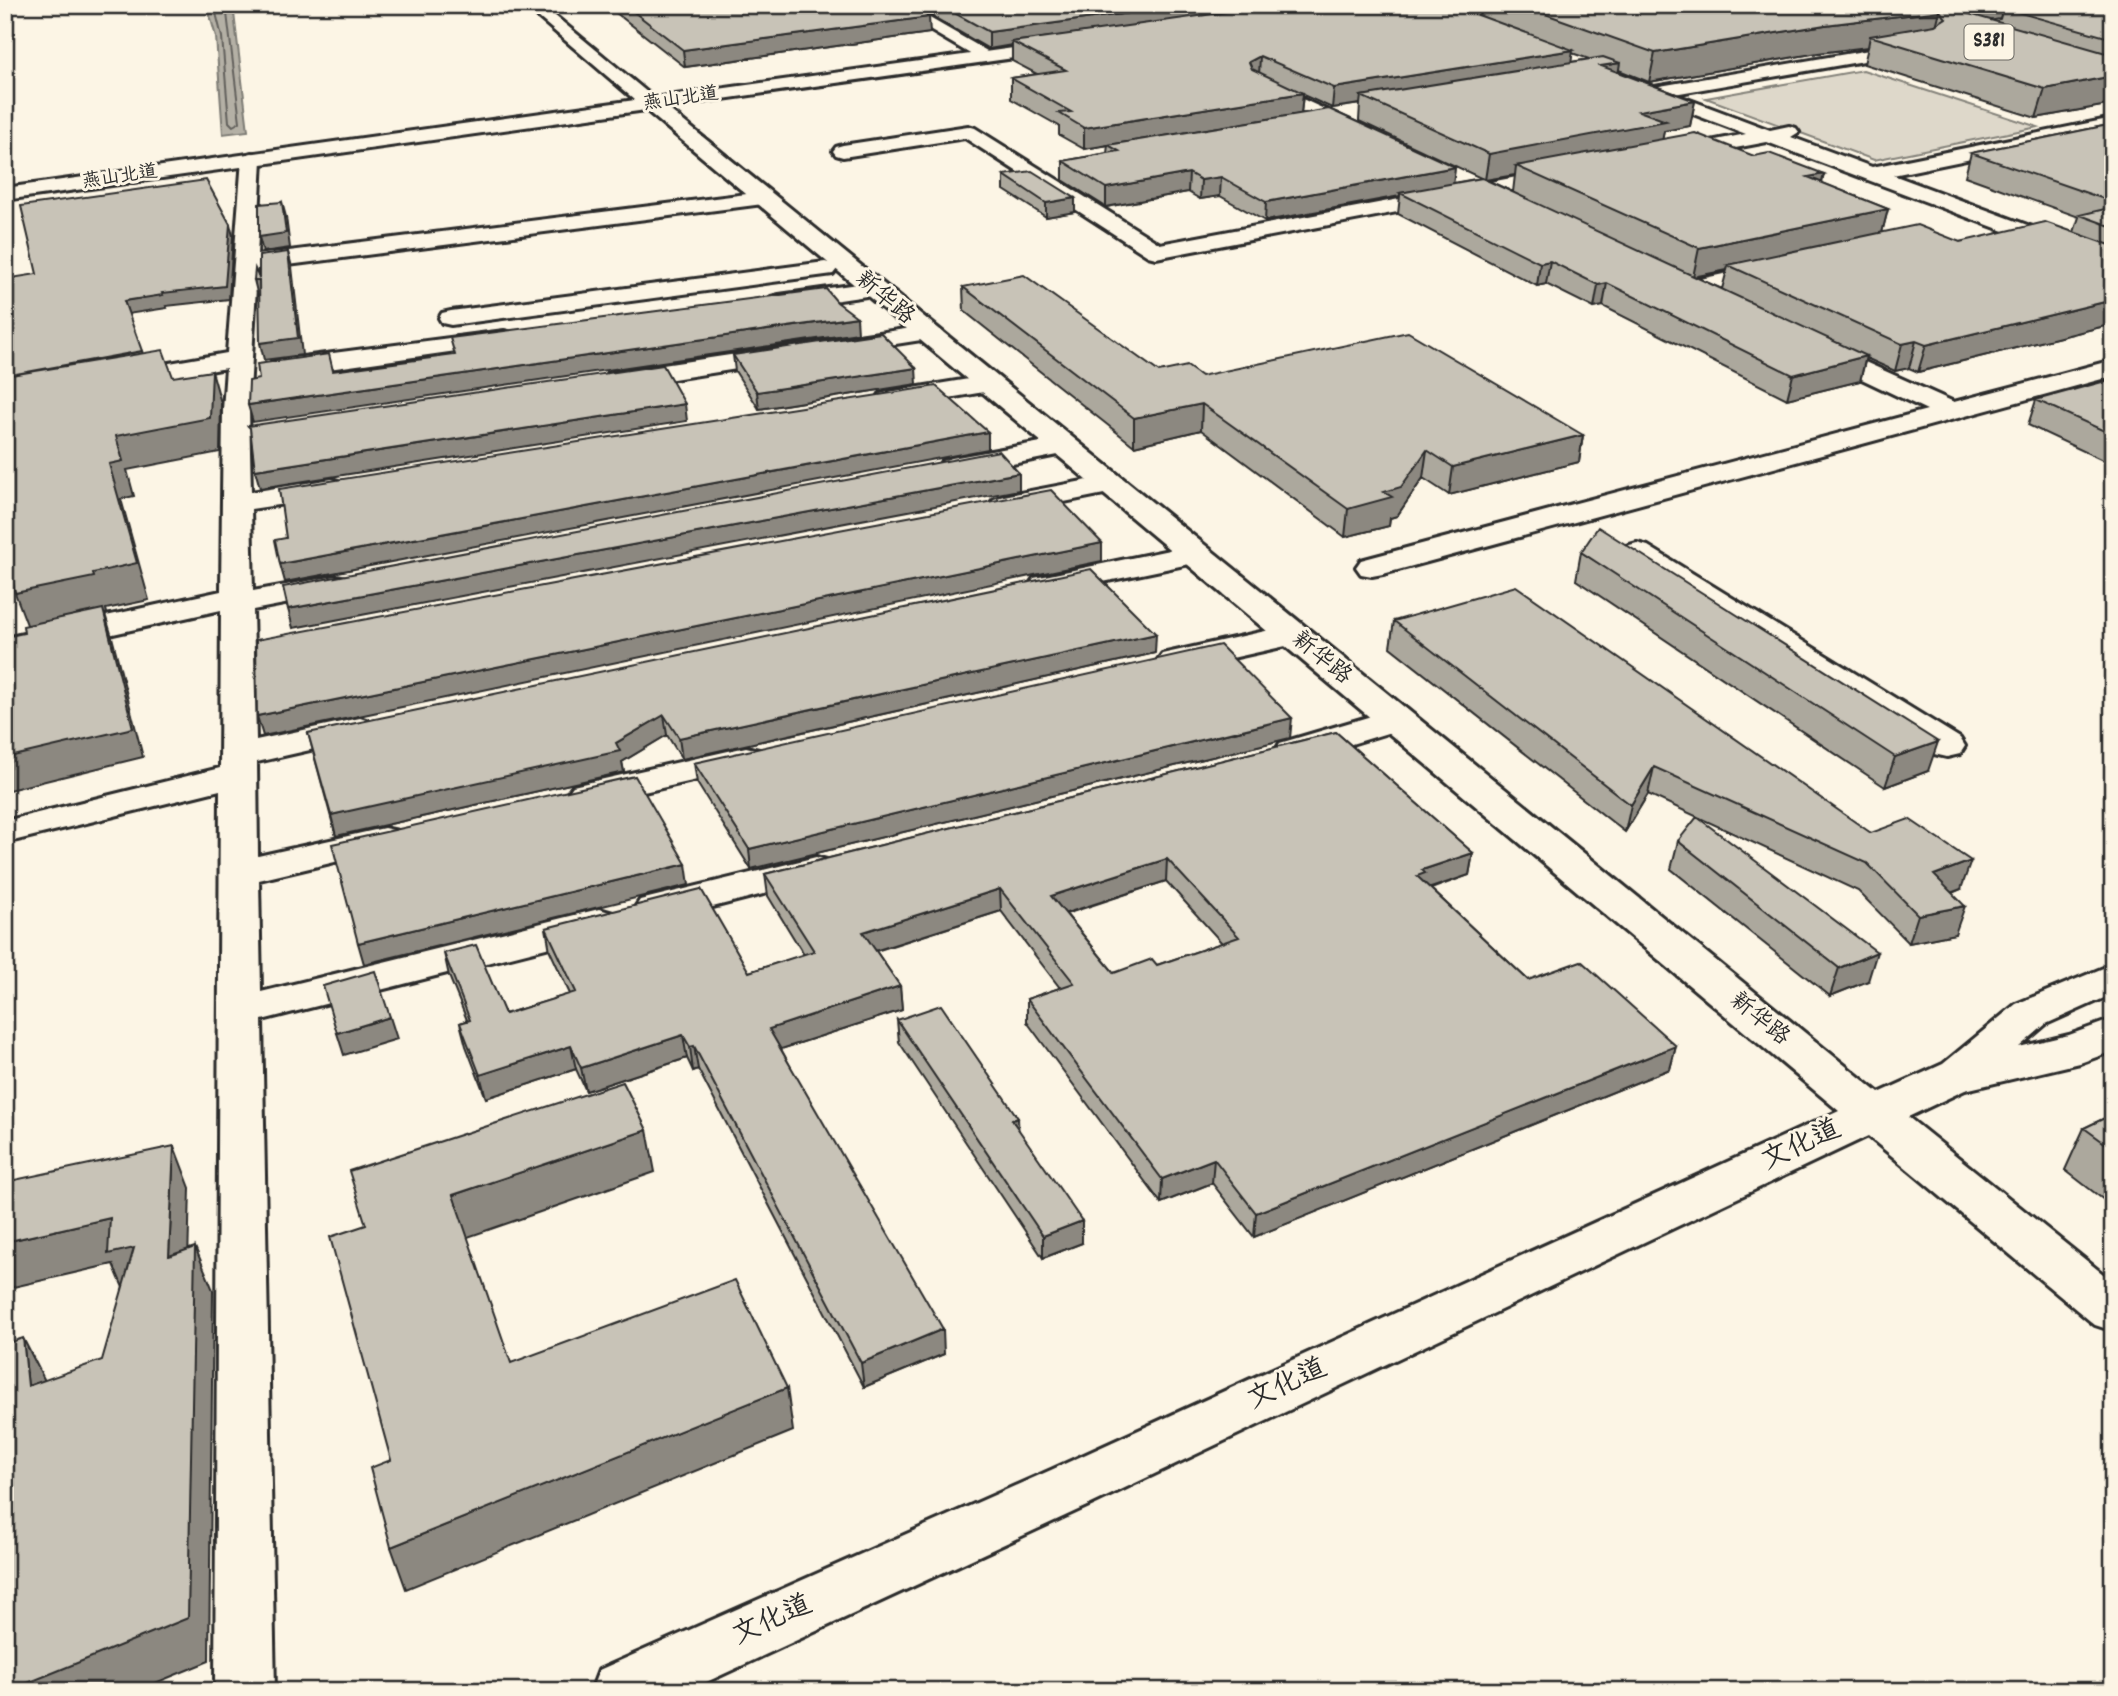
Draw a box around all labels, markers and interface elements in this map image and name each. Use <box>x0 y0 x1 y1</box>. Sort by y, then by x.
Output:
road number: S381 <box>1965 24 2014 60</box>
street label: 燕山北道 <box>641 81 721 119</box>
street label: 燕山北道 <box>80 159 160 197</box>
street label: 新华路 <box>847 264 921 334</box>
street label: 新华路 <box>1284 624 1358 694</box>
street label: 新华路 <box>1722 985 1796 1055</box>
street label: 文化道 <box>1755 1111 1849 1183</box>
street label: 文化道 <box>1241 1350 1335 1422</box>
street label: 文化道 <box>726 1587 820 1657</box>

